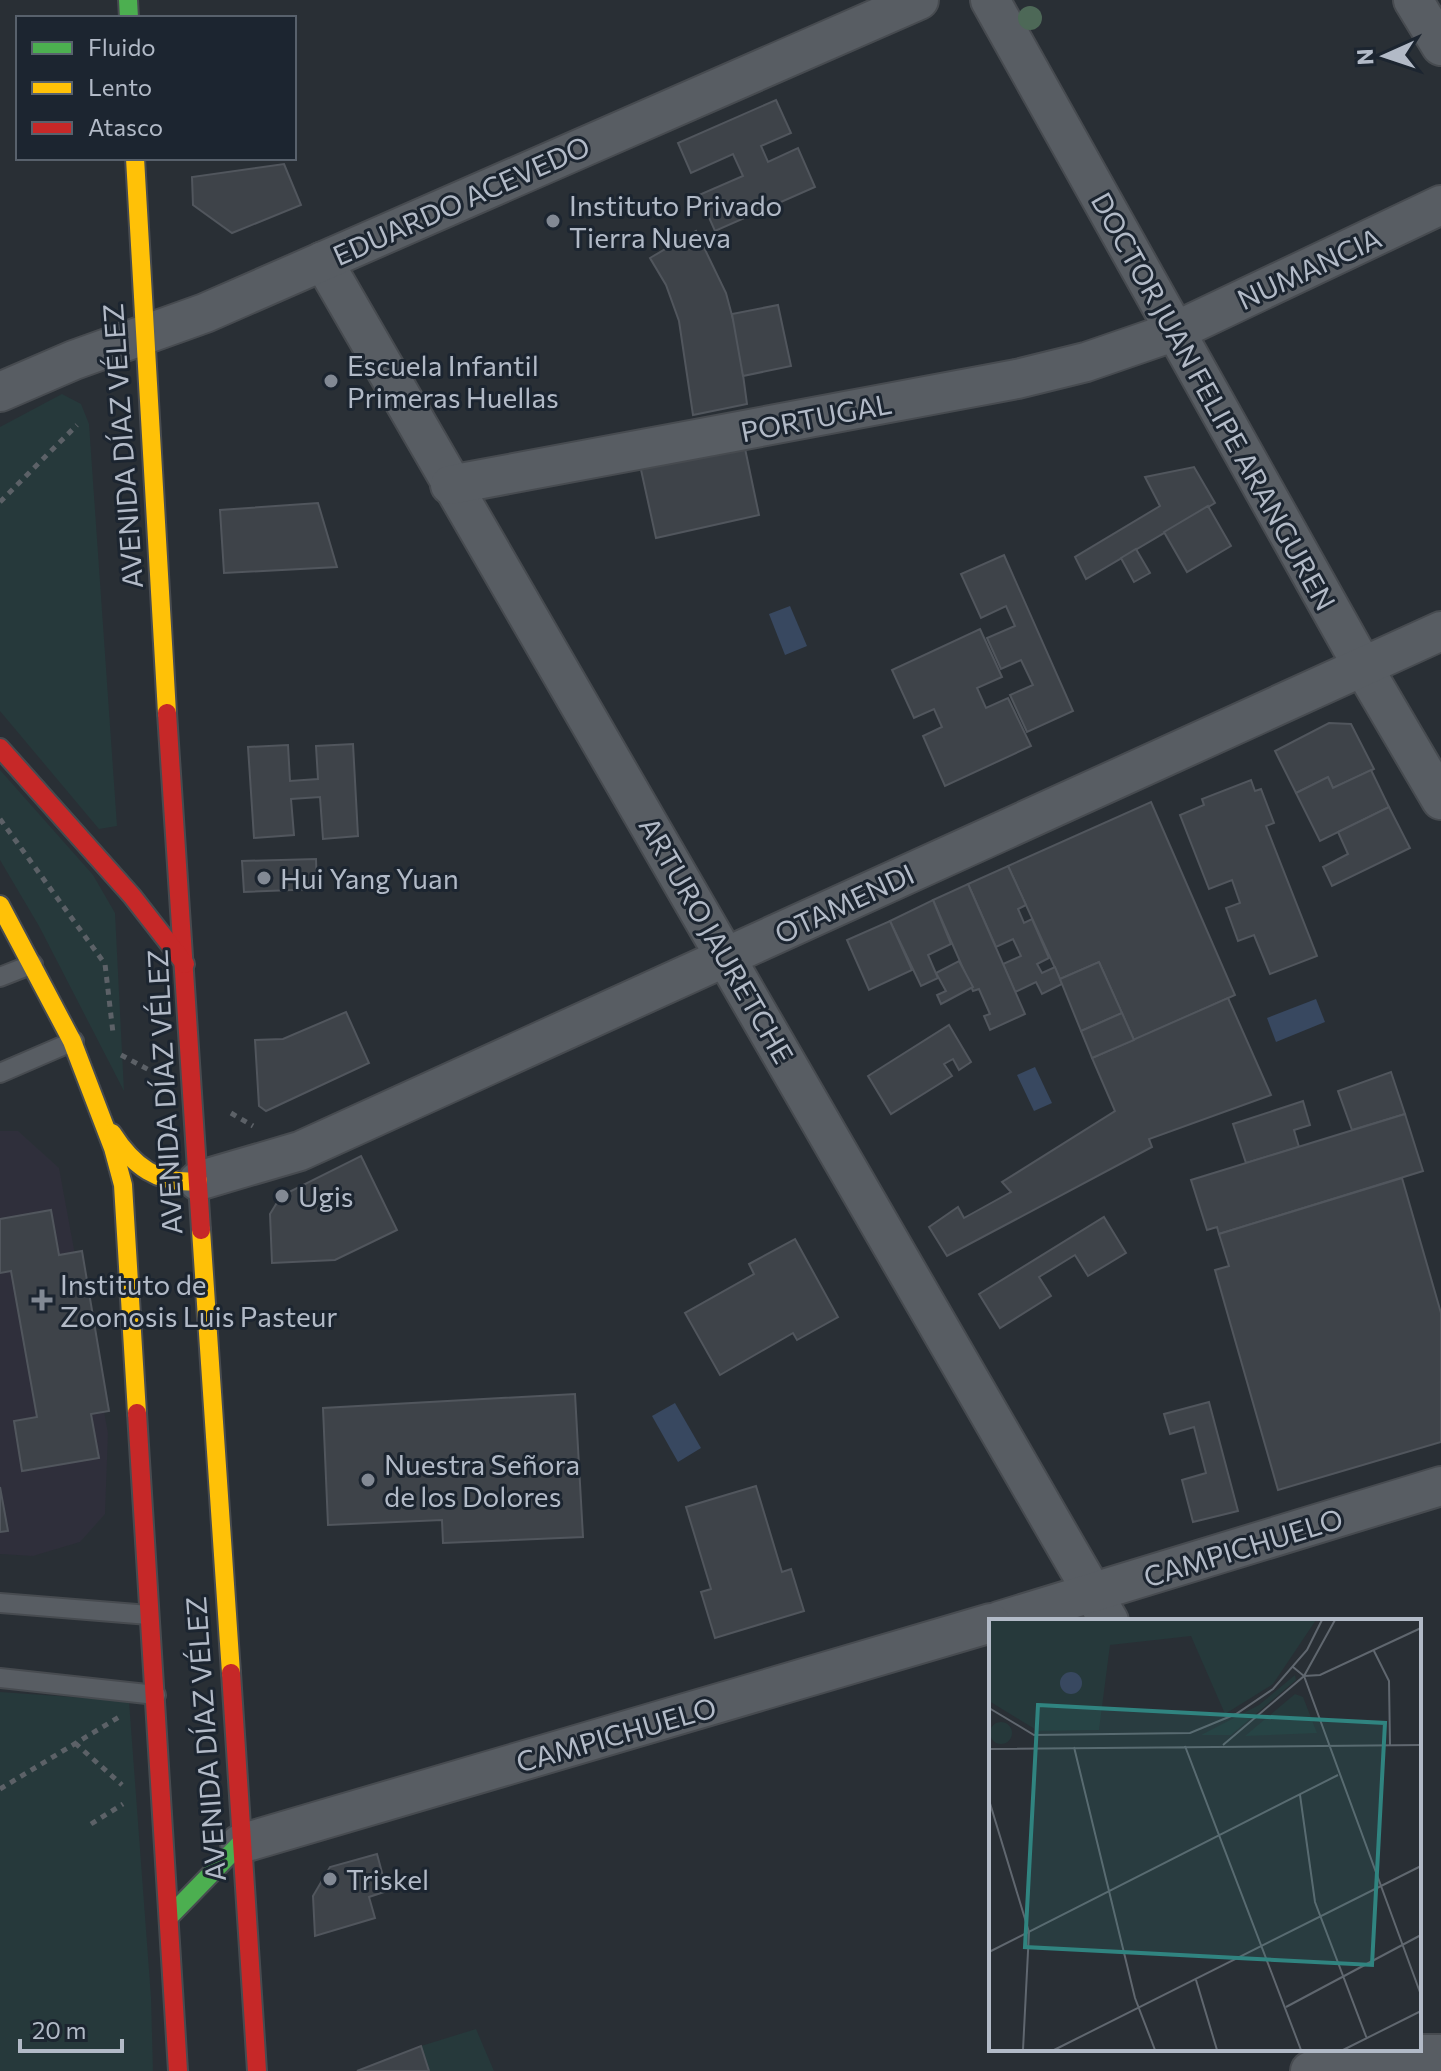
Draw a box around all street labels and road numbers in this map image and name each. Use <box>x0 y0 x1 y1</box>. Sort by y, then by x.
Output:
street label: EDUARDO ACEVEDO <box>327 128 595 272</box>
street label: DOCTOR JUAN FELIPE ARANGUREN <box>1085 186 1343 616</box>
street label: NUMANCIA <box>1232 220 1386 316</box>
street label: AVENIDA DÍAZ VÉLEZ <box>95 302 149 590</box>
street label: PORTUGAL <box>738 386 894 448</box>
street label: ARTURO JAURETCHE <box>633 811 801 1069</box>
street label: OTAMENDI <box>769 856 919 950</box>
street label: AVENIDA DÍAZ VÉLEZ <box>140 948 188 1236</box>
street label: CAMPICHUELO <box>1139 1501 1347 1593</box>
street label: AVENIDA DÍAZ VÉLEZ <box>178 1595 232 1883</box>
street label: CAMPICHUELO <box>512 1689 720 1779</box>

